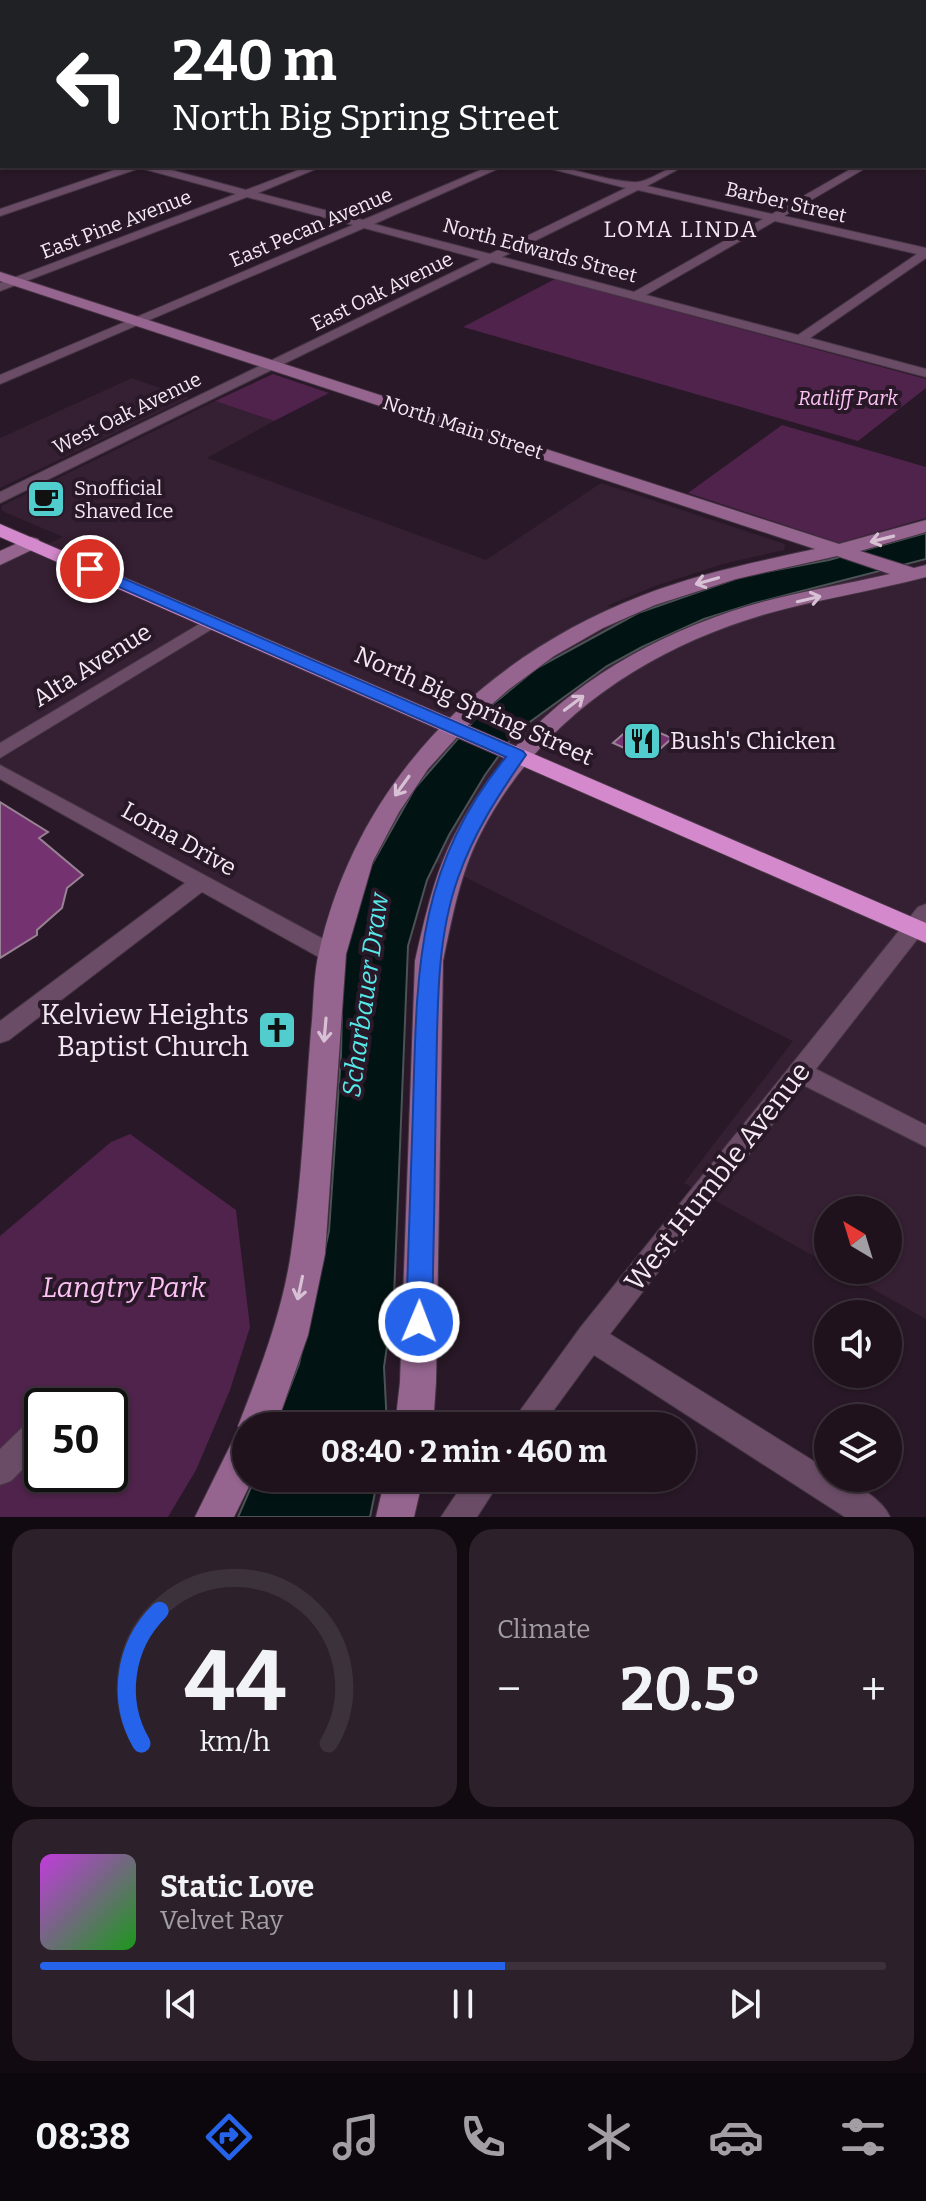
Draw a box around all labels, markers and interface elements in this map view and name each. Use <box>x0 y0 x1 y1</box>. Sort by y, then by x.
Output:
text: 240 m <box>172 28 337 95</box>
icon: left <box>40 32 144 136</box>
text: North Big Spring Street <box>172 96 559 140</box>
street label: Barber Street <box>723 176 849 228</box>
street label: East Pecan Avenue <box>226 182 396 272</box>
street label: East Pine Avenue <box>37 184 195 264</box>
street label: North Edwards Street <box>440 213 640 287</box>
district label: LOMA LINDA <box>604 216 758 243</box>
street label: East Oak Avenue <box>307 246 457 336</box>
street label: West Oak Avenue <box>49 367 205 459</box>
park label: Ratliff Park <box>798 386 898 410</box>
street label: North Main Street <box>380 390 546 464</box>
place label: Snofficial Shaved Ice <box>74 476 173 523</box>
cafe icon: Snofficial Shaved Ice <box>25 478 67 520</box>
one-way arrow <box>869 532 895 547</box>
pin <box>56 535 124 603</box>
icon: arrive <box>68 547 112 591</box>
one-way arrow <box>694 574 720 589</box>
one-way arrow <box>796 590 822 605</box>
street label: Alta Avenue <box>28 618 156 712</box>
street label: North Big Spring Street <box>350 641 598 771</box>
one-way arrow <box>563 694 584 711</box>
restaurant icon: Bush's Chicken <box>621 720 663 762</box>
place label: Bush's Chicken <box>670 727 836 755</box>
one-way arrow <box>394 775 410 797</box>
street label: Loma Drive <box>117 796 241 882</box>
water label: Scharbauer Draw <box>336 889 395 1099</box>
place label: Kelview Heights Baptist Church <box>40 998 249 1063</box>
church icon: Kelview Heights Baptist Church <box>256 1009 298 1051</box>
one-way arrow <box>317 1016 332 1043</box>
street label: West Humble Avenue <box>618 1055 817 1297</box>
north arrow <box>814 1196 902 1284</box>
map controls <box>814 1196 902 1492</box>
park label: Langtry Park <box>42 1271 207 1304</box>
one-way arrow <box>292 1275 307 1300</box>
position arrow <box>377 1280 461 1364</box>
button: sound <box>814 1300 902 1388</box>
speed limit sign: 50 <box>24 1388 128 1492</box>
button: layers <box>814 1404 902 1492</box>
text: 08:40 · 2 min · 460 m <box>321 1434 607 1470</box>
text: Climate <box>497 1614 591 1645</box>
text: 44 <box>183 1632 286 1732</box>
text: 20.5° <box>620 1654 762 1726</box>
text: − <box>497 1663 521 1716</box>
text: + <box>861 1663 886 1716</box>
text: km/h <box>199 1724 270 1759</box>
text: Static Love <box>160 1869 314 1905</box>
text: Velvet Ray <box>160 1905 283 1936</box>
icon: previous <box>159 1982 203 2026</box>
icon: pause <box>441 1982 485 2026</box>
icon: next <box>723 1982 767 2026</box>
icon: directions <box>201 2109 257 2165</box>
icon: music <box>328 2109 384 2165</box>
icon: phone <box>455 2109 511 2165</box>
icon: climate <box>581 2109 637 2165</box>
icon: car <box>708 2109 764 2165</box>
icon: filters <box>835 2109 891 2165</box>
text: 08:38 <box>35 2115 131 2159</box>

